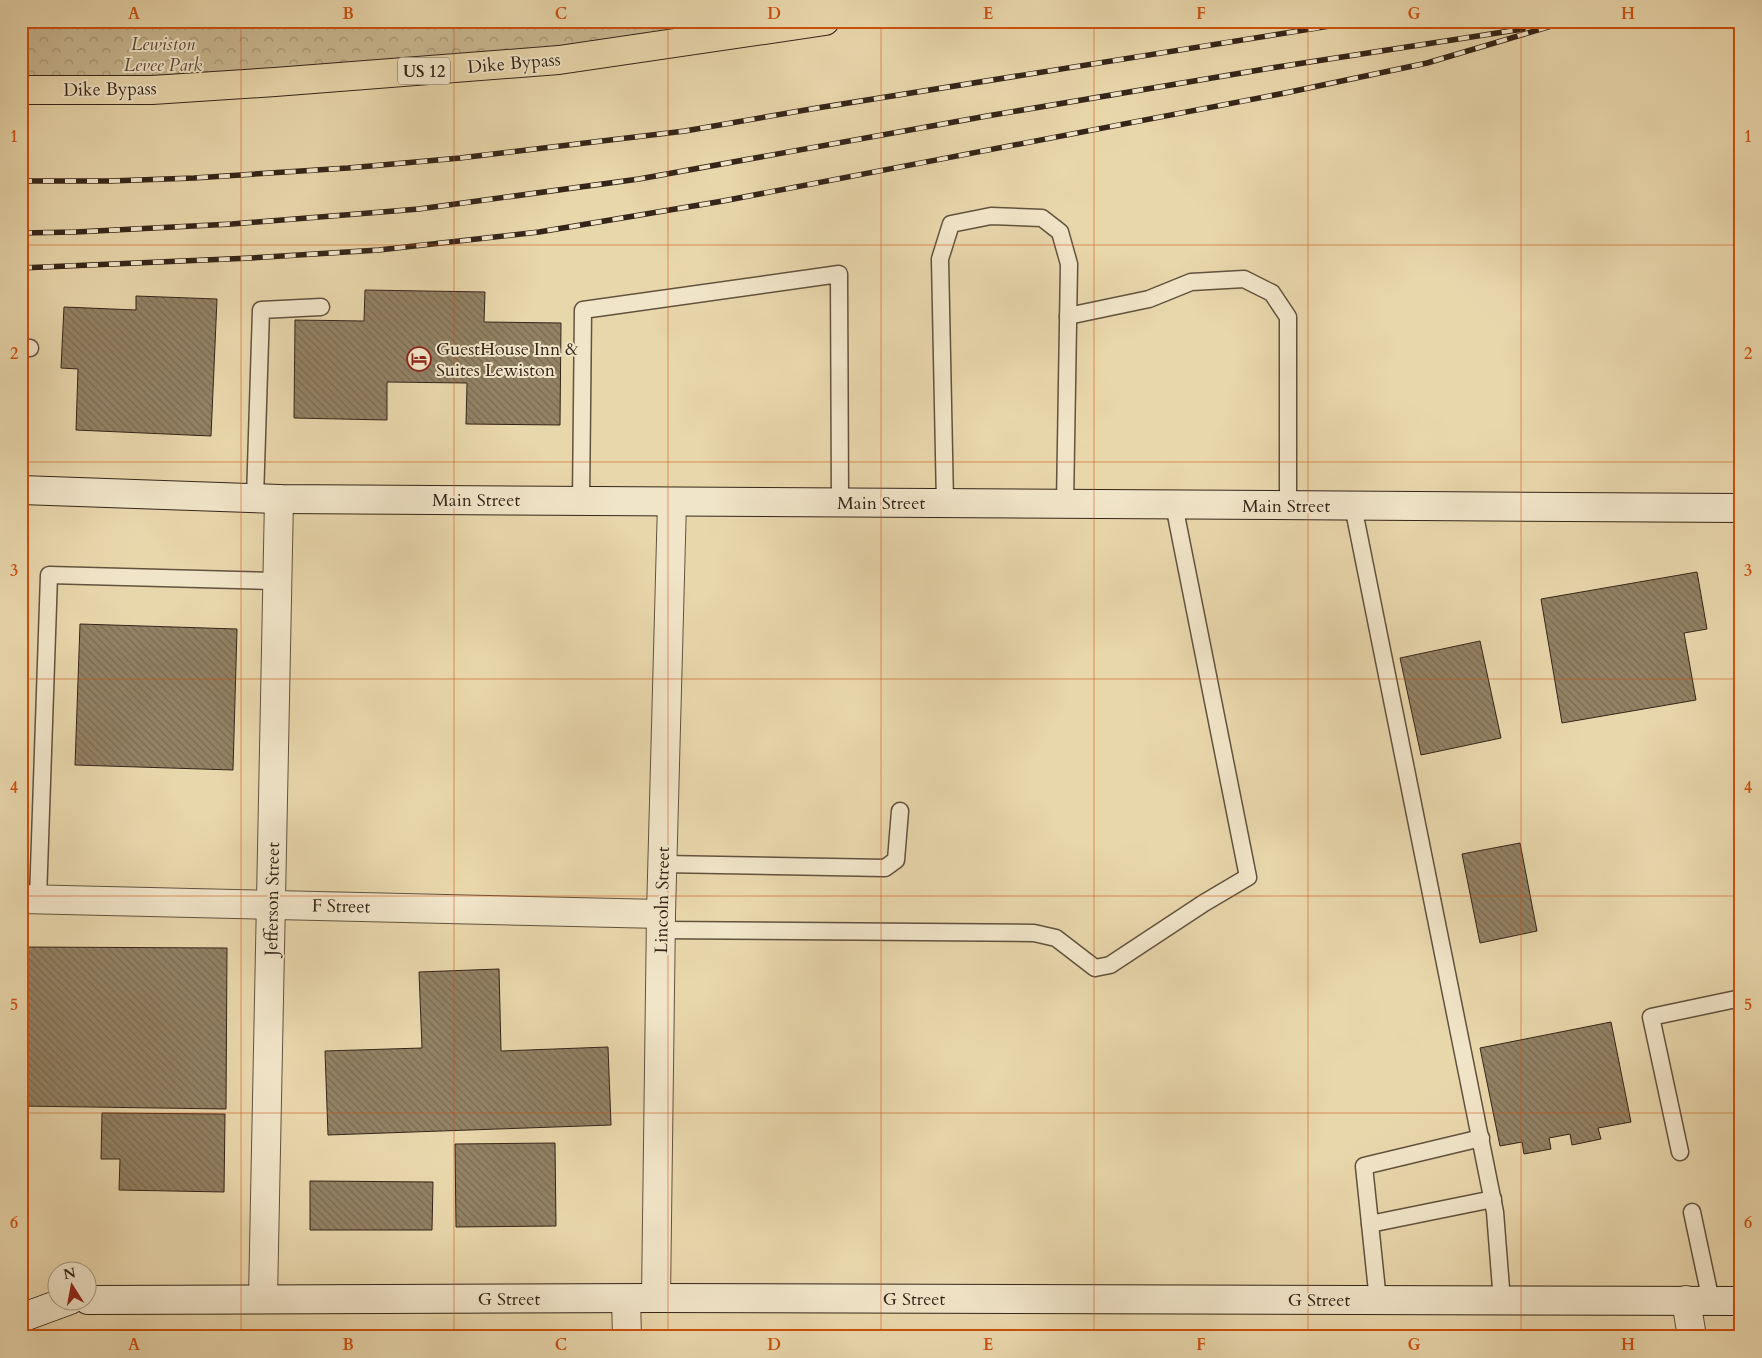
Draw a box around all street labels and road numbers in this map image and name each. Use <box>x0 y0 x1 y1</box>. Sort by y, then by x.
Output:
street label: Dike Bypass <box>466 47 562 80</box>
road number: US 12 <box>398 58 450 84</box>
street label: Dike Bypass <box>63 76 157 103</box>
street label: Main Street <box>432 488 520 513</box>
street label: Main Street <box>837 491 925 516</box>
street label: Main Street <box>1242 494 1330 519</box>
street label: Jefferson Street <box>259 842 286 959</box>
street label: Lincoln Street <box>649 846 676 954</box>
street label: F Street <box>312 893 371 920</box>
street label: G Street <box>478 1287 541 1312</box>
street label: G Street <box>883 1287 946 1312</box>
street label: G Street <box>1288 1288 1351 1313</box>

